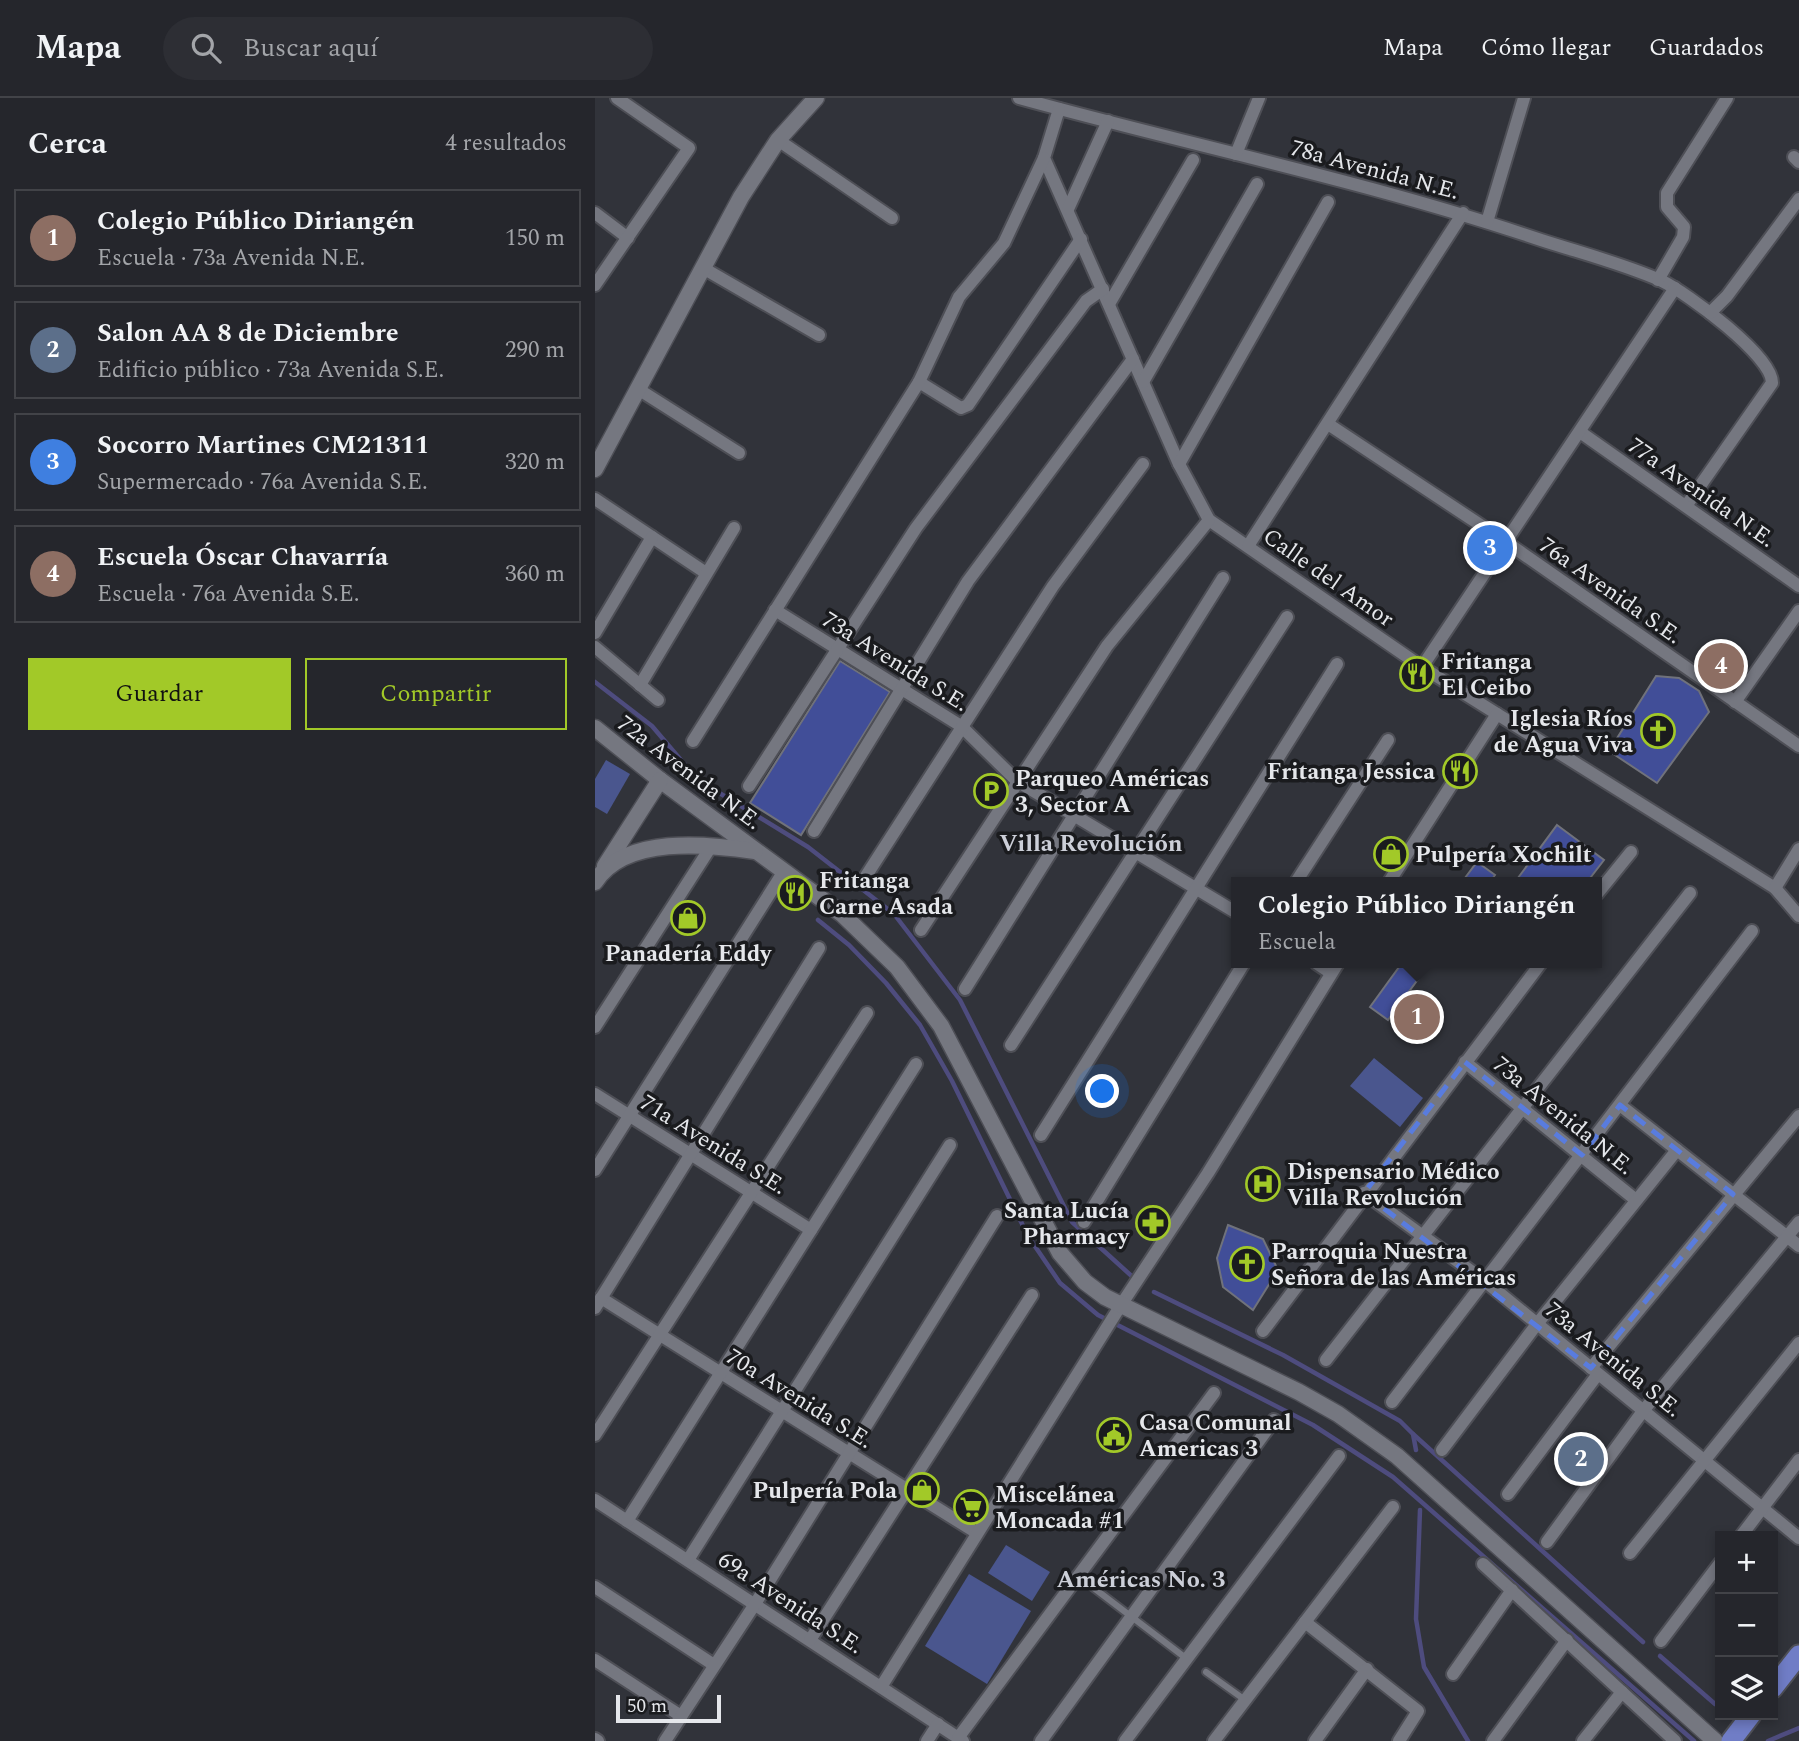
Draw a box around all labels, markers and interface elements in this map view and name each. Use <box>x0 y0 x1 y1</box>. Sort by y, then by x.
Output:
search box <box>163 17 653 80</box>
text: Mapa <box>35 23 121 73</box>
text: Buscar aquí <box>243 28 378 68</box>
icon: search <box>187 29 225 67</box>
text: Mapa <box>1383 30 1443 66</box>
text: Cómo llegar <box>1481 30 1611 66</box>
text: Guardados <box>1649 30 1764 66</box>
text: Cerca <box>28 121 107 167</box>
text: 4 resultados <box>445 126 567 161</box>
street label: 78a Avenida N.E. <box>1287 131 1463 210</box>
text: Colegio Público Diriangén <box>97 201 415 241</box>
text: 1 <box>47 221 59 256</box>
text: 150 m <box>505 221 565 256</box>
text: Escuela · 73a Avenida N.E. <box>97 241 365 276</box>
text: Salon AA 8 de Diciembre <box>97 313 399 353</box>
text: 2 <box>47 333 59 368</box>
text: 290 m <box>505 333 565 368</box>
text: Edificio público · 73a Avenida S.E. <box>97 353 444 388</box>
text: Socorro Martines CM21311 <box>97 425 429 465</box>
street label: 77a Avenida N.E. <box>1620 429 1782 557</box>
text: 3 <box>47 445 59 480</box>
text: 320 m <box>505 445 565 480</box>
text: Supermercado · 76a Avenida S.E. <box>97 465 428 500</box>
street label: Calle del Amor <box>1255 520 1401 637</box>
pin: 3 <box>1467 522 1513 574</box>
street label: 76a Avenida S.E. <box>1532 529 1689 654</box>
text: Escuela Óscar Chavarría <box>97 537 388 577</box>
text: 4 <box>47 557 59 592</box>
text: 360 m <box>505 557 565 592</box>
text: Escuela · 76a Avenida S.E. <box>97 577 360 612</box>
street label: 73a Avenida S.E. <box>815 603 975 721</box>
pin: 4 <box>1698 640 1744 692</box>
place label: Fritanga El Ceibo <box>1441 645 1532 706</box>
restaurant icon: Fritanga El Ceibo <box>1398 655 1436 693</box>
button: Guardar <box>28 658 291 730</box>
button: Compartir <box>305 658 567 730</box>
place label: Iglesia Ríos de Agua Viva <box>1494 702 1633 763</box>
street label: 72a Avenida N.E. <box>609 707 769 839</box>
church icon: Iglesia Ríos de Agua Viva <box>1639 712 1677 750</box>
restaurant icon: Fritanga Jessica <box>1441 752 1479 790</box>
place label: Fritanga Jessica <box>1267 755 1435 790</box>
place label: Parqueo Américas 3, Sector A <box>1015 762 1209 823</box>
parking icon: Parqueo Américas 3, Sector A <box>972 772 1010 810</box>
district label: Villa Revolución <box>999 826 1183 862</box>
shop icon: Pulpería Xochilt <box>1372 835 1410 873</box>
place label: Pulpería Xochilt <box>1415 838 1592 873</box>
place label: Fritanga Carne Asada <box>819 864 953 925</box>
restaurant icon: Fritanga Carne Asada <box>776 874 814 912</box>
popup <box>1231 877 1602 968</box>
text: Colegio Público Diriangén <box>1258 885 1575 925</box>
shop icon: Panadería Eddy <box>669 899 707 937</box>
text: Escuela <box>1258 925 1336 960</box>
place label: Panadería Eddy <box>605 937 772 972</box>
pin: 1 <box>1394 991 1440 1043</box>
street label: 73a Avenida N.E. <box>1485 1048 1641 1184</box>
your location <box>1085 1074 1119 1108</box>
street label: 71a Avenida S.E. <box>633 1086 793 1204</box>
place label: Dispensario Médico Villa Revolución <box>1287 1155 1500 1216</box>
hospital icon: Dispensario Médico Villa Revolución <box>1244 1165 1282 1203</box>
place label: Santa Lucía Pharmacy <box>1004 1194 1130 1255</box>
pharmacy icon: Santa Lucía Pharmacy <box>1134 1204 1172 1242</box>
place label: Parroquia Nuestra Señora de las Américas <box>1271 1235 1516 1296</box>
church icon: Parroquia Nuestra Señora de las Américas <box>1228 1245 1266 1283</box>
street label: 73a Avenida S.E. <box>1537 1294 1689 1426</box>
street label: 70a Avenida S.E. <box>719 1340 879 1458</box>
place label: Casa Comunal Americas 3 <box>1139 1406 1292 1467</box>
public building icon: Casa Comunal Americas 3 <box>1095 1416 1133 1454</box>
pin: 2 <box>1558 1433 1604 1485</box>
shop icon: Pulpería Pola <box>903 1471 941 1509</box>
place label: Pulpería Pola <box>753 1474 897 1509</box>
place label: Miscelánea Moncada #1 <box>995 1478 1124 1539</box>
supermarket icon: Miscelánea Moncada #1 <box>952 1488 990 1526</box>
map controls <box>1715 1531 1778 1720</box>
button: + <box>1715 1531 1778 1594</box>
street label: 69a Avenida S.E. <box>710 1543 870 1663</box>
district label: Américas No. 3 <box>1057 1562 1225 1598</box>
button: − <box>1715 1594 1778 1657</box>
button: layers <box>1715 1657 1778 1720</box>
scale bar <box>616 1692 721 1724</box>
text: 50 m <box>627 1692 667 1721</box>

